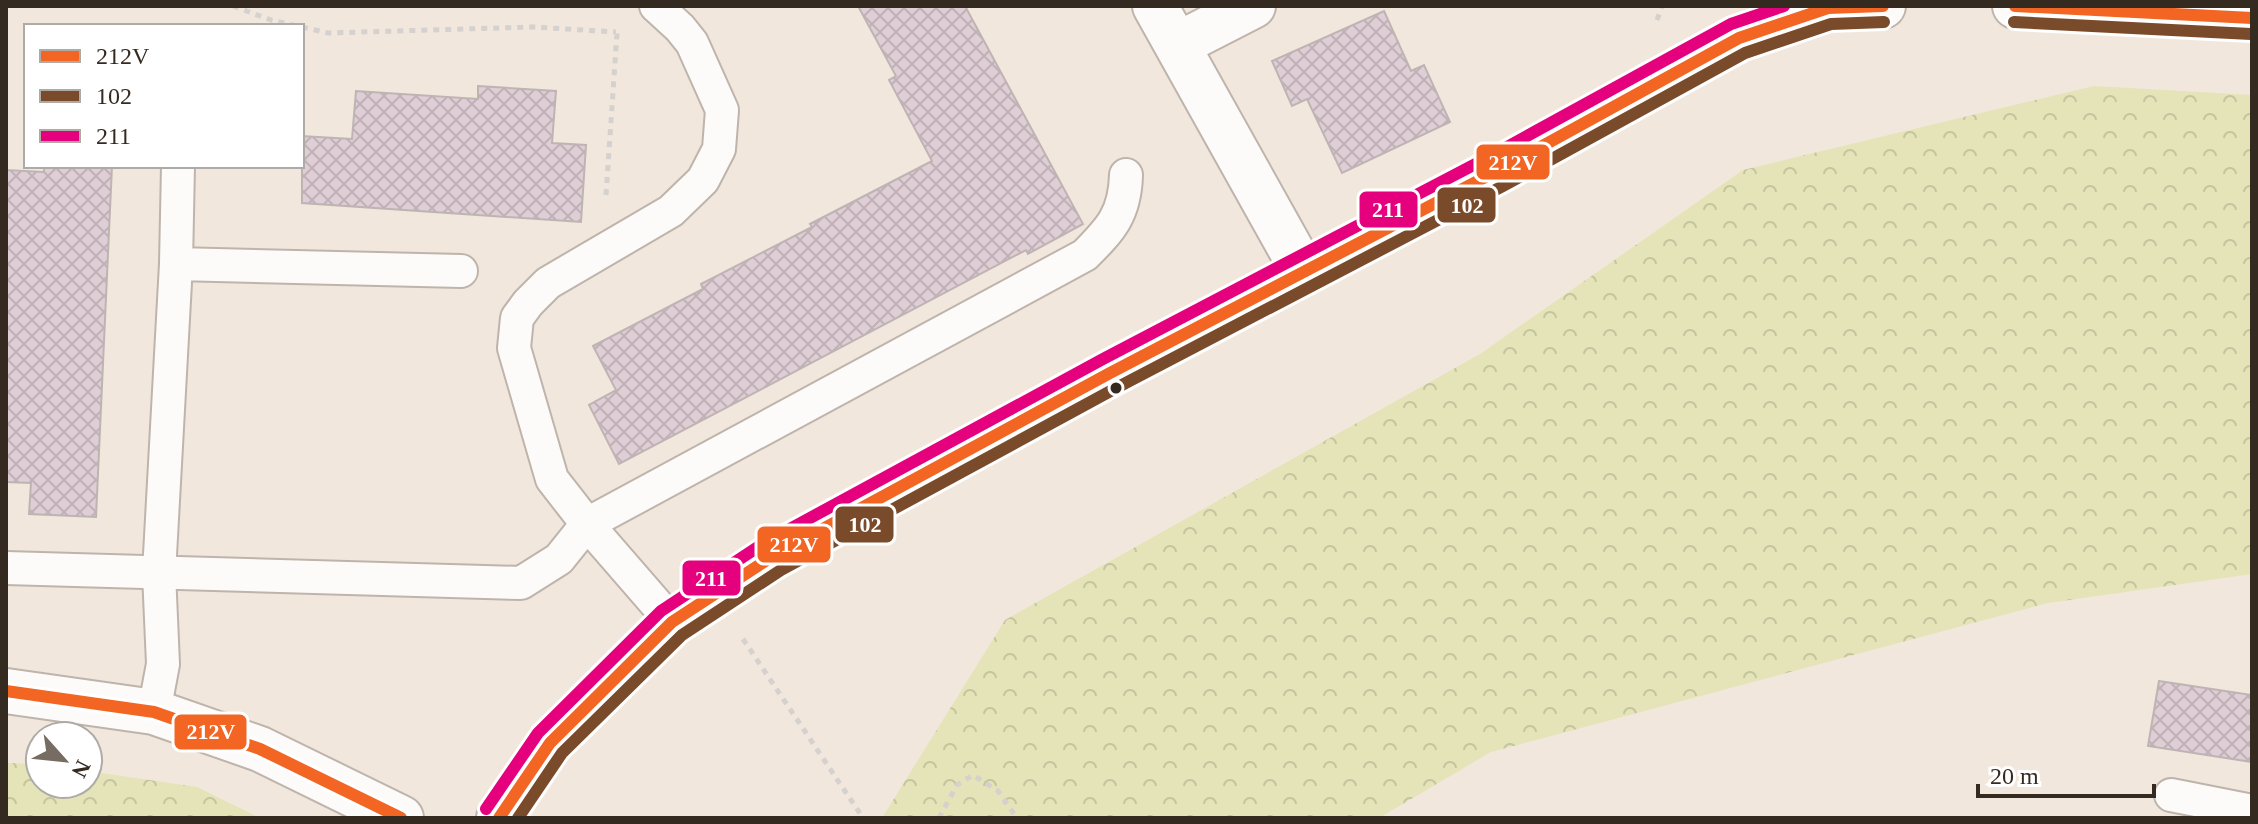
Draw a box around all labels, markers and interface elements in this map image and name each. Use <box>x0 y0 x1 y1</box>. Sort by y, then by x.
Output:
legend <box>24 24 304 168</box>
text: 212V <box>96 43 150 69</box>
text: 102 <box>96 83 132 109</box>
text: 211 <box>96 123 131 149</box>
line badge: 212V <box>1475 143 1551 181</box>
text: 212V <box>1489 150 1538 175</box>
line badge: 102 <box>1436 186 1497 224</box>
line badge: 211 <box>1358 190 1419 229</box>
text: 102 <box>1451 193 1484 218</box>
text: 211 <box>1372 197 1404 222</box>
unlabelled marker <box>1108 380 1124 396</box>
line badge: 102 <box>834 505 895 544</box>
text: 102 <box>849 512 882 537</box>
line badge: 212V <box>756 525 832 564</box>
text: 212V <box>770 532 819 557</box>
line badge: 211 <box>681 559 742 597</box>
text: 211 <box>695 566 727 591</box>
line badge: 212V <box>173 713 248 751</box>
text: 212V <box>187 719 236 744</box>
north arrow <box>24 720 104 800</box>
scale bar <box>1978 748 2154 798</box>
text: N <box>67 756 96 782</box>
text: 20 m <box>1990 763 2039 789</box>

